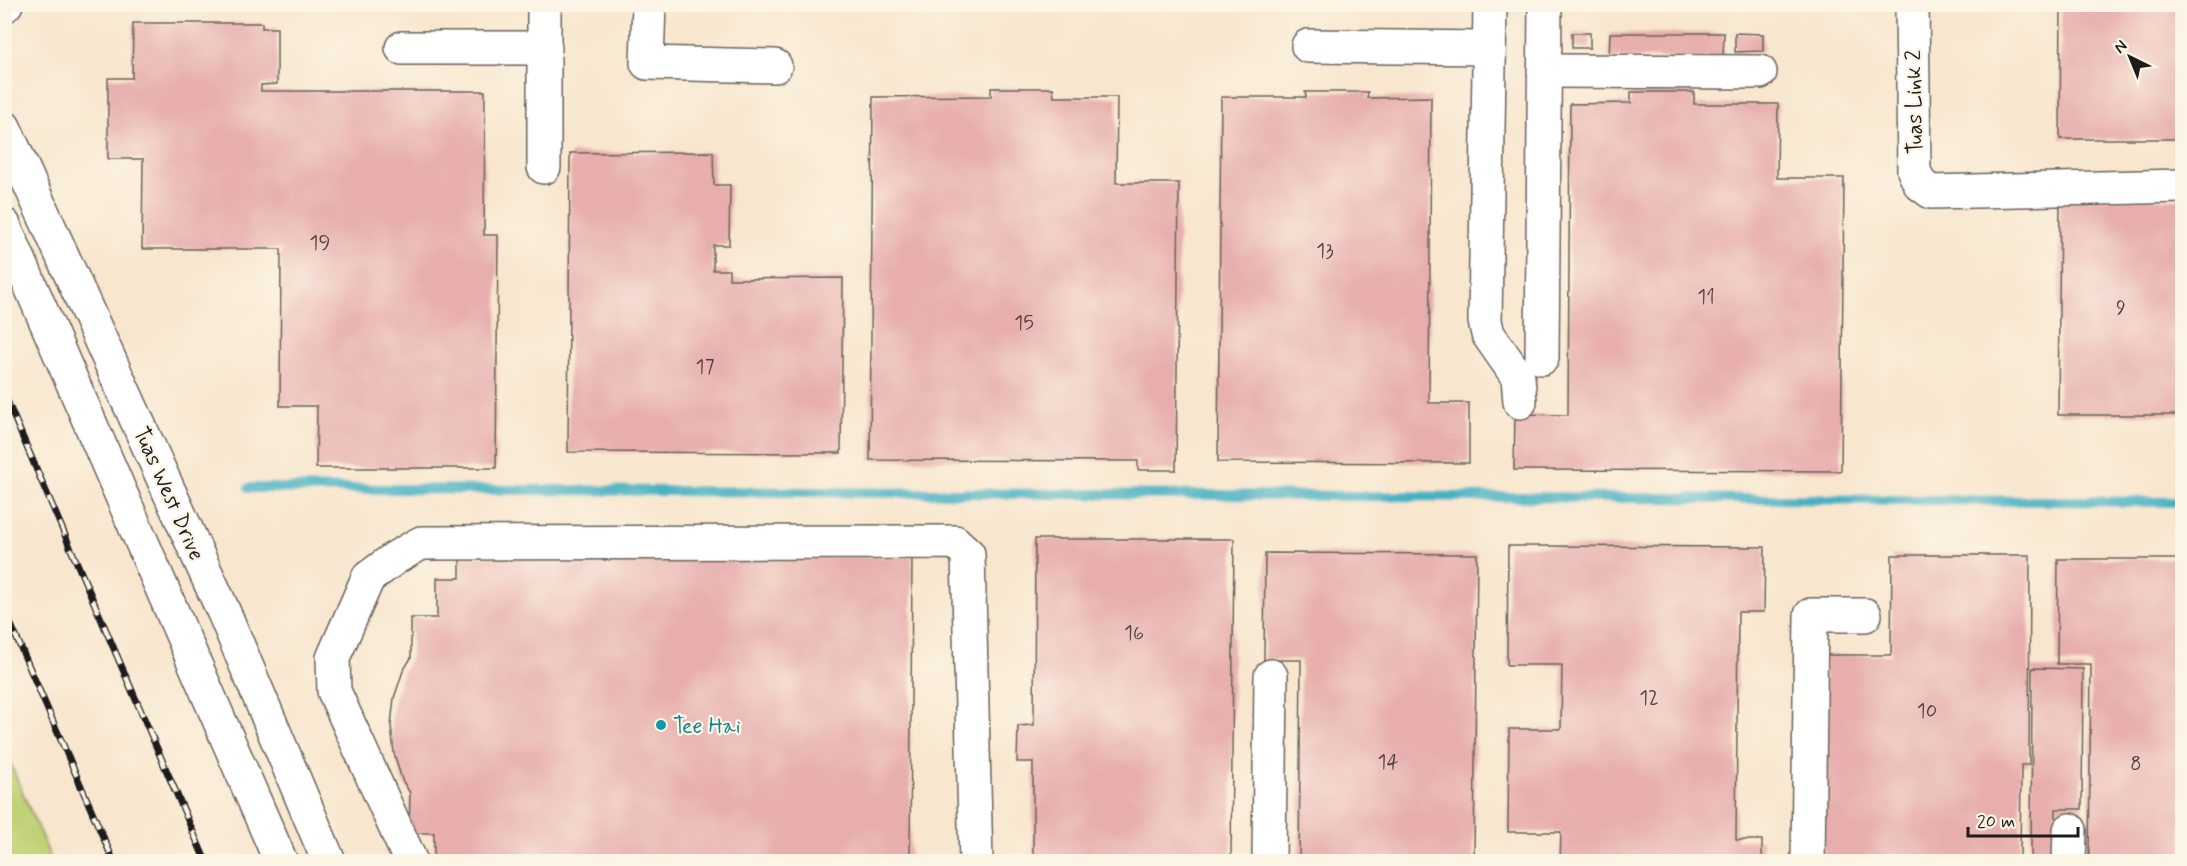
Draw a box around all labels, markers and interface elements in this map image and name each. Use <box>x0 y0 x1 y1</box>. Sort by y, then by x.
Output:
north arrow <box>2100 27 2160 87</box>
text: N <box>2110 36 2132 58</box>
street label: Tuas Link 2 <box>1900 49 1930 154</box>
house number: 19 <box>310 230 330 257</box>
house number: 13 <box>1316 238 1334 265</box>
house number: 11 <box>1697 284 1715 311</box>
house number: 9 <box>2116 295 2126 322</box>
house number: 15 <box>1014 310 1034 337</box>
house number: 17 <box>696 354 715 381</box>
street label: Tuas West Drive <box>126 423 210 565</box>
house number: 16 <box>1124 620 1144 647</box>
house number: 12 <box>1639 685 1659 712</box>
house number: 10 <box>1917 698 1937 725</box>
place label: Tee Hai <box>673 713 741 741</box>
marker: Tee Hai <box>654 718 668 732</box>
house number: 14 <box>1377 749 1399 776</box>
house number: 8 <box>2130 751 2142 778</box>
scale bar <box>1968 800 2078 838</box>
text: 20 m <box>1977 810 2015 834</box>

